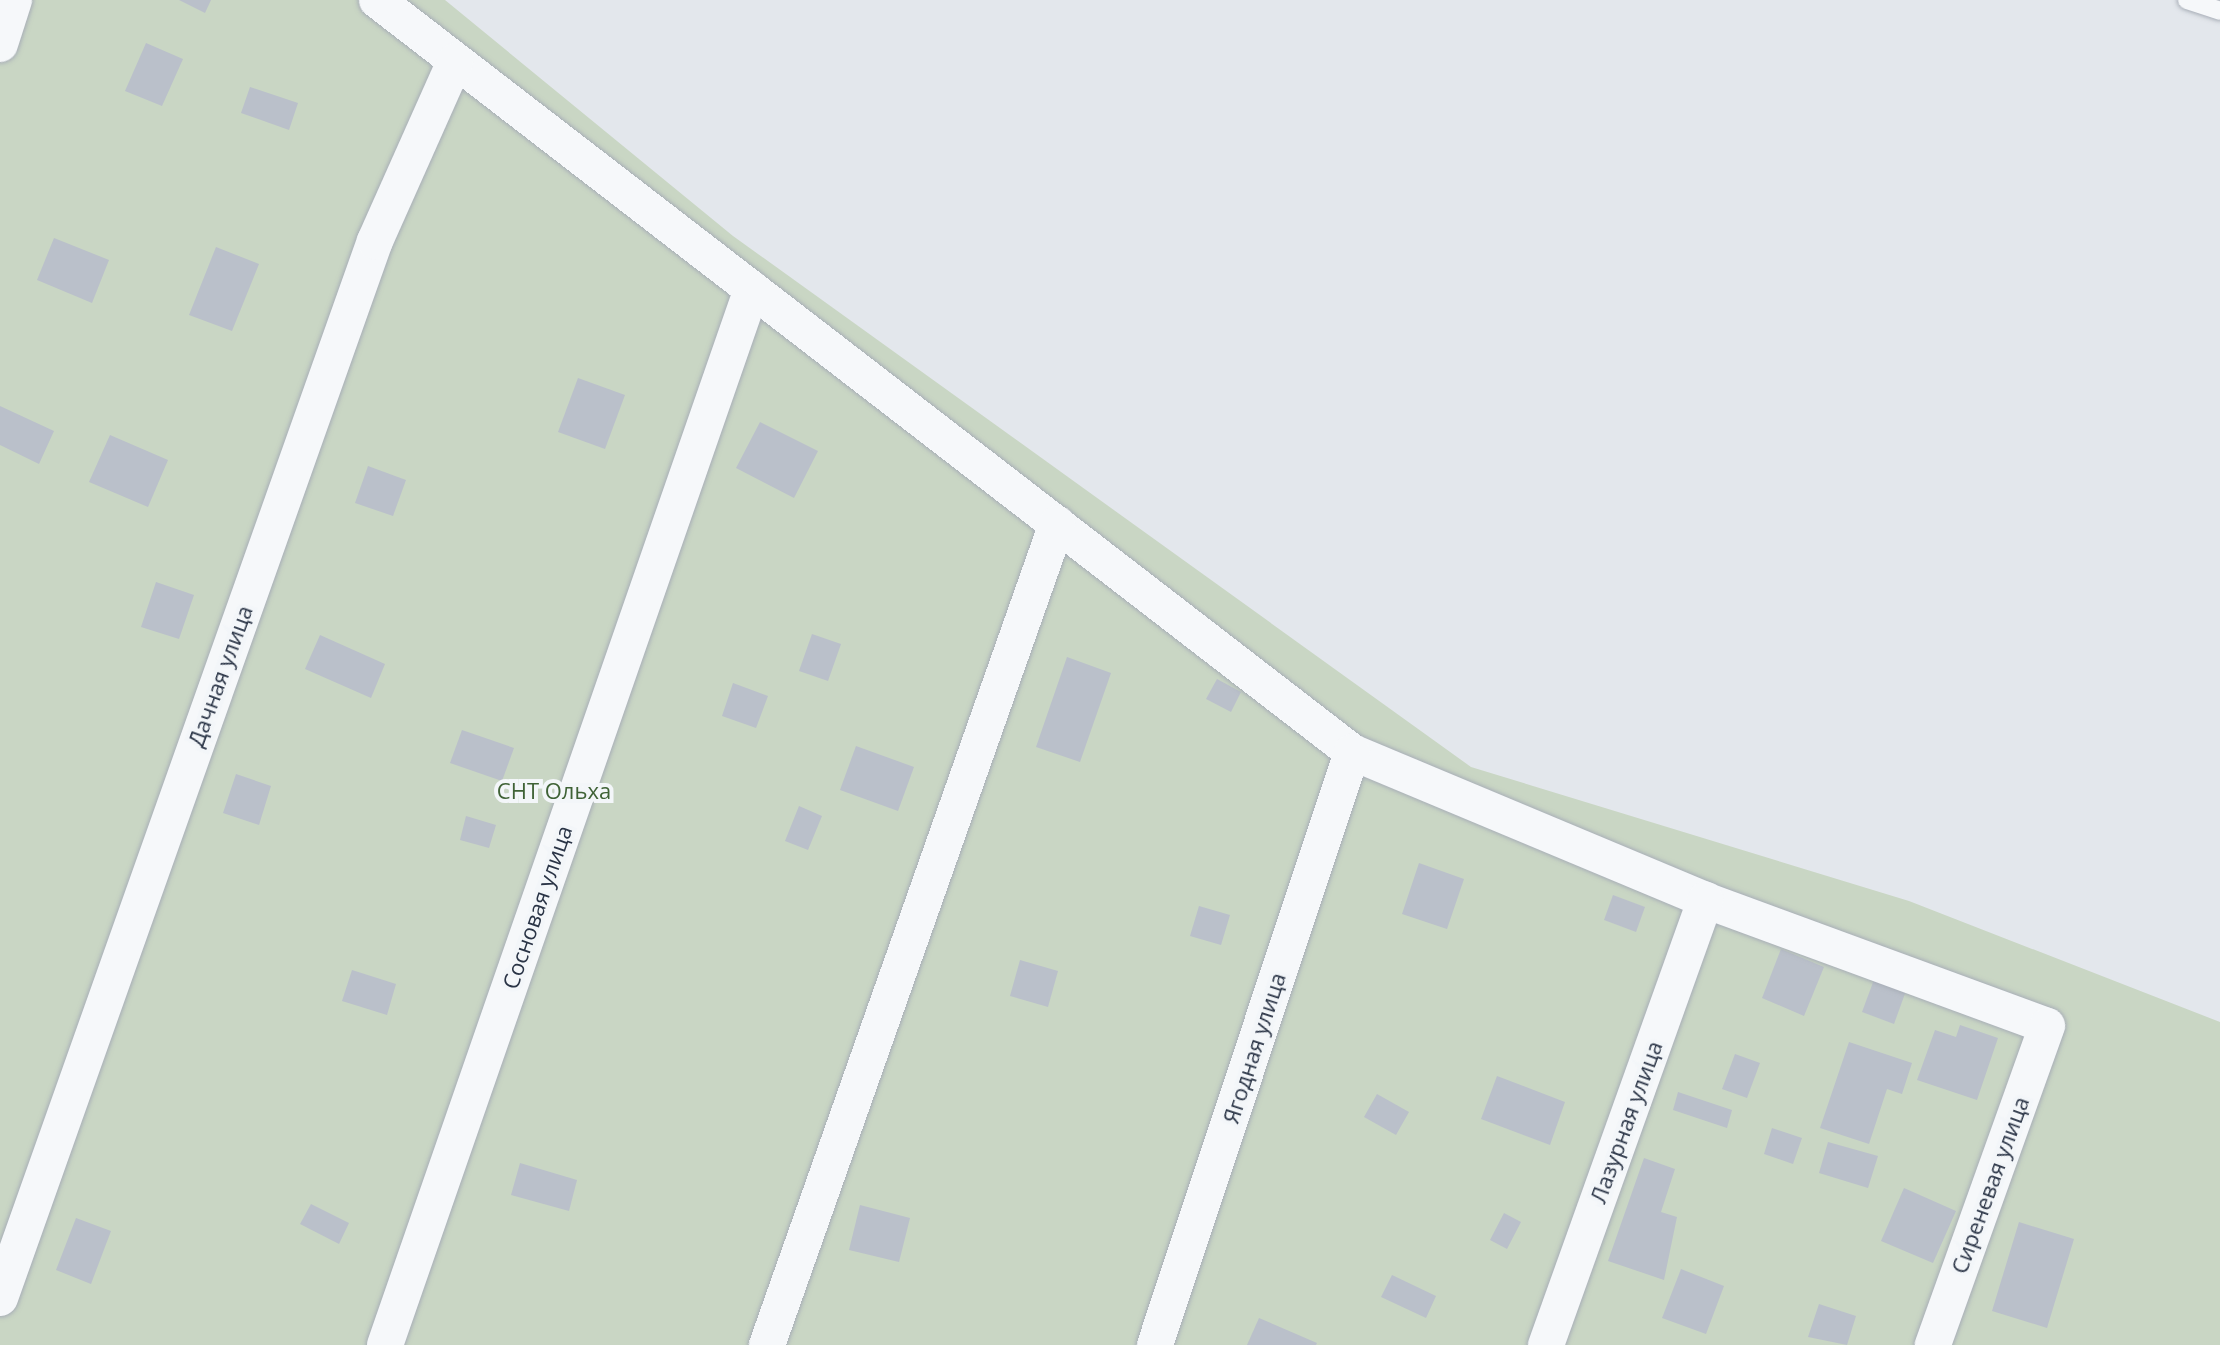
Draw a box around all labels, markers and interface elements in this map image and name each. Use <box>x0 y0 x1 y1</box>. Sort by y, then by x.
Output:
street label: Дачная улица <box>182 602 258 750</box>
park label: СНТ Ольха <box>497 778 611 804</box>
street label: Сосновая улица <box>497 822 577 992</box>
street label: Ягодная улица <box>1217 969 1291 1127</box>
street label: Лазурная улица <box>1584 1037 1668 1207</box>
street label: Сиреневая улица <box>1946 1093 2034 1277</box>

